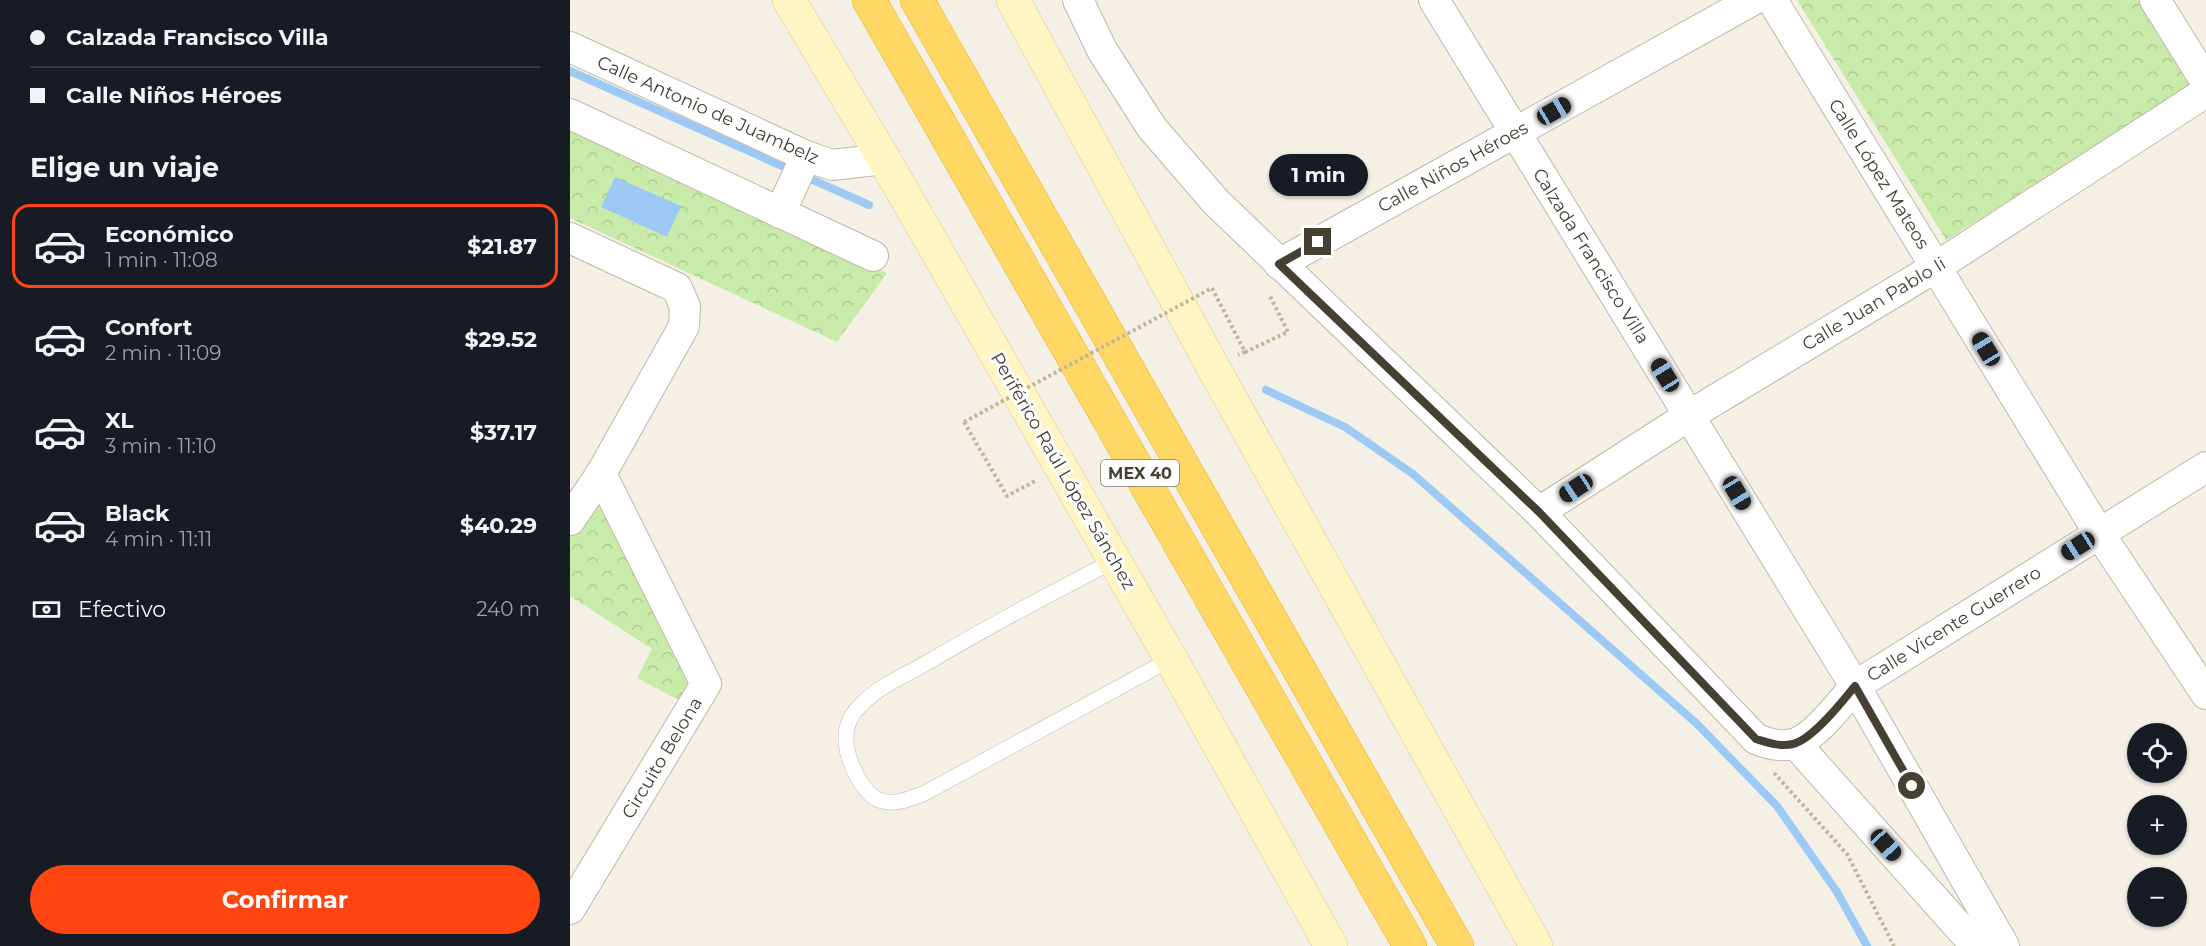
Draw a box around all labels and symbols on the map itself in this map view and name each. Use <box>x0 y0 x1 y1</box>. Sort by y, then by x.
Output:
street label: Calle Antonio de Juambelz <box>594 51 822 169</box>
car <box>1534 94 1574 128</box>
street label: Calle López Mateos <box>1824 95 1934 253</box>
street label: Calle Niños Héroes <box>1374 116 1532 217</box>
callout: 1 min <box>1268 155 1368 197</box>
street label: Calzada Francisco Villa <box>1528 164 1654 348</box>
route end <box>1304 228 1331 255</box>
street label: Calle Juan Pablo Ii <box>1798 252 1950 356</box>
car <box>1969 329 2003 369</box>
street label: Periférico Raúl López Sánchez <box>986 349 1140 593</box>
car <box>1648 355 1682 395</box>
road number: MEX 40 <box>1101 460 1179 486</box>
car <box>1556 471 1596 505</box>
car <box>1720 473 1754 513</box>
car <box>2058 529 2098 563</box>
street label: Calle Vicente Guerrero <box>1863 561 2045 687</box>
street label: Circuito Belona <box>617 693 707 823</box>
route start <box>1898 772 1925 799</box>
car <box>1867 826 1905 864</box>

